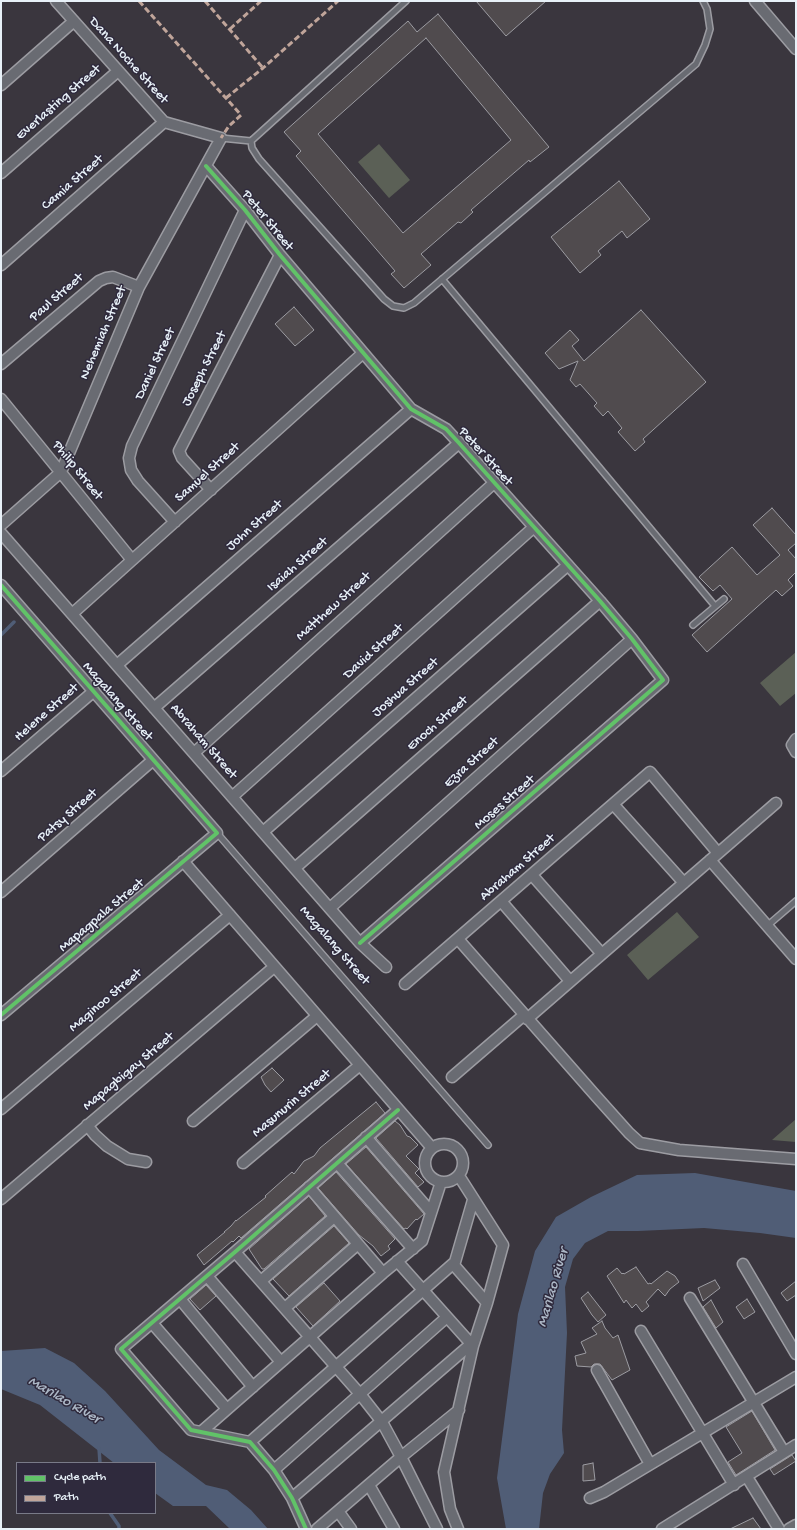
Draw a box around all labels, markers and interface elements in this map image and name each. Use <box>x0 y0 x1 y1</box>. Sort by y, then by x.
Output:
street label: Dana Noche Street <box>85 14 171 108</box>
street label: Everlasting Street <box>13 62 105 144</box>
street label: Camia Street <box>39 151 107 215</box>
street label: Peter Street <box>237 187 297 255</box>
street label: Paul Street <box>27 270 87 326</box>
street label: Nehemiah Street <box>77 284 131 382</box>
street label: Daniel Street <box>132 325 180 403</box>
street label: Joseph Street <box>179 329 231 409</box>
street label: Peter Street <box>454 424 516 490</box>
street label: Philip Street <box>48 438 106 504</box>
street label: Samuel Street <box>172 439 244 507</box>
street label: John Street <box>223 497 287 555</box>
street label: Isaiah Street <box>264 534 332 596</box>
street label: Matthew Street <box>293 569 375 645</box>
street label: David Street <box>341 621 407 683</box>
street label: Joshua Street <box>369 655 443 721</box>
street label: Magalang Street <box>78 659 156 745</box>
street label: Helene Street <box>11 680 83 746</box>
street label: Enoch Street <box>404 693 472 755</box>
street label: Abraham Street <box>166 701 240 783</box>
street label: Ezra Street <box>441 734 503 792</box>
street label: Moses Street <box>471 772 539 834</box>
street label: Patsy Street <box>35 785 101 847</box>
street label: Abraham Street <box>477 831 559 905</box>
street label: Mapagpala Street <box>56 875 148 957</box>
street label: Magalang Street <box>295 903 373 989</box>
street label: Maginoo Street <box>66 966 146 1036</box>
street label: Mapagbigay Street <box>80 1029 178 1115</box>
street label: Masunurin Street <box>249 1066 335 1142</box>
water label: Marilao River <box>534 1247 574 1329</box>
water label: Marilao River <box>24 1373 104 1429</box>
legend <box>16 1462 156 1514</box>
text: Cycle path <box>54 1471 106 1485</box>
text: Path <box>54 1491 79 1505</box>

